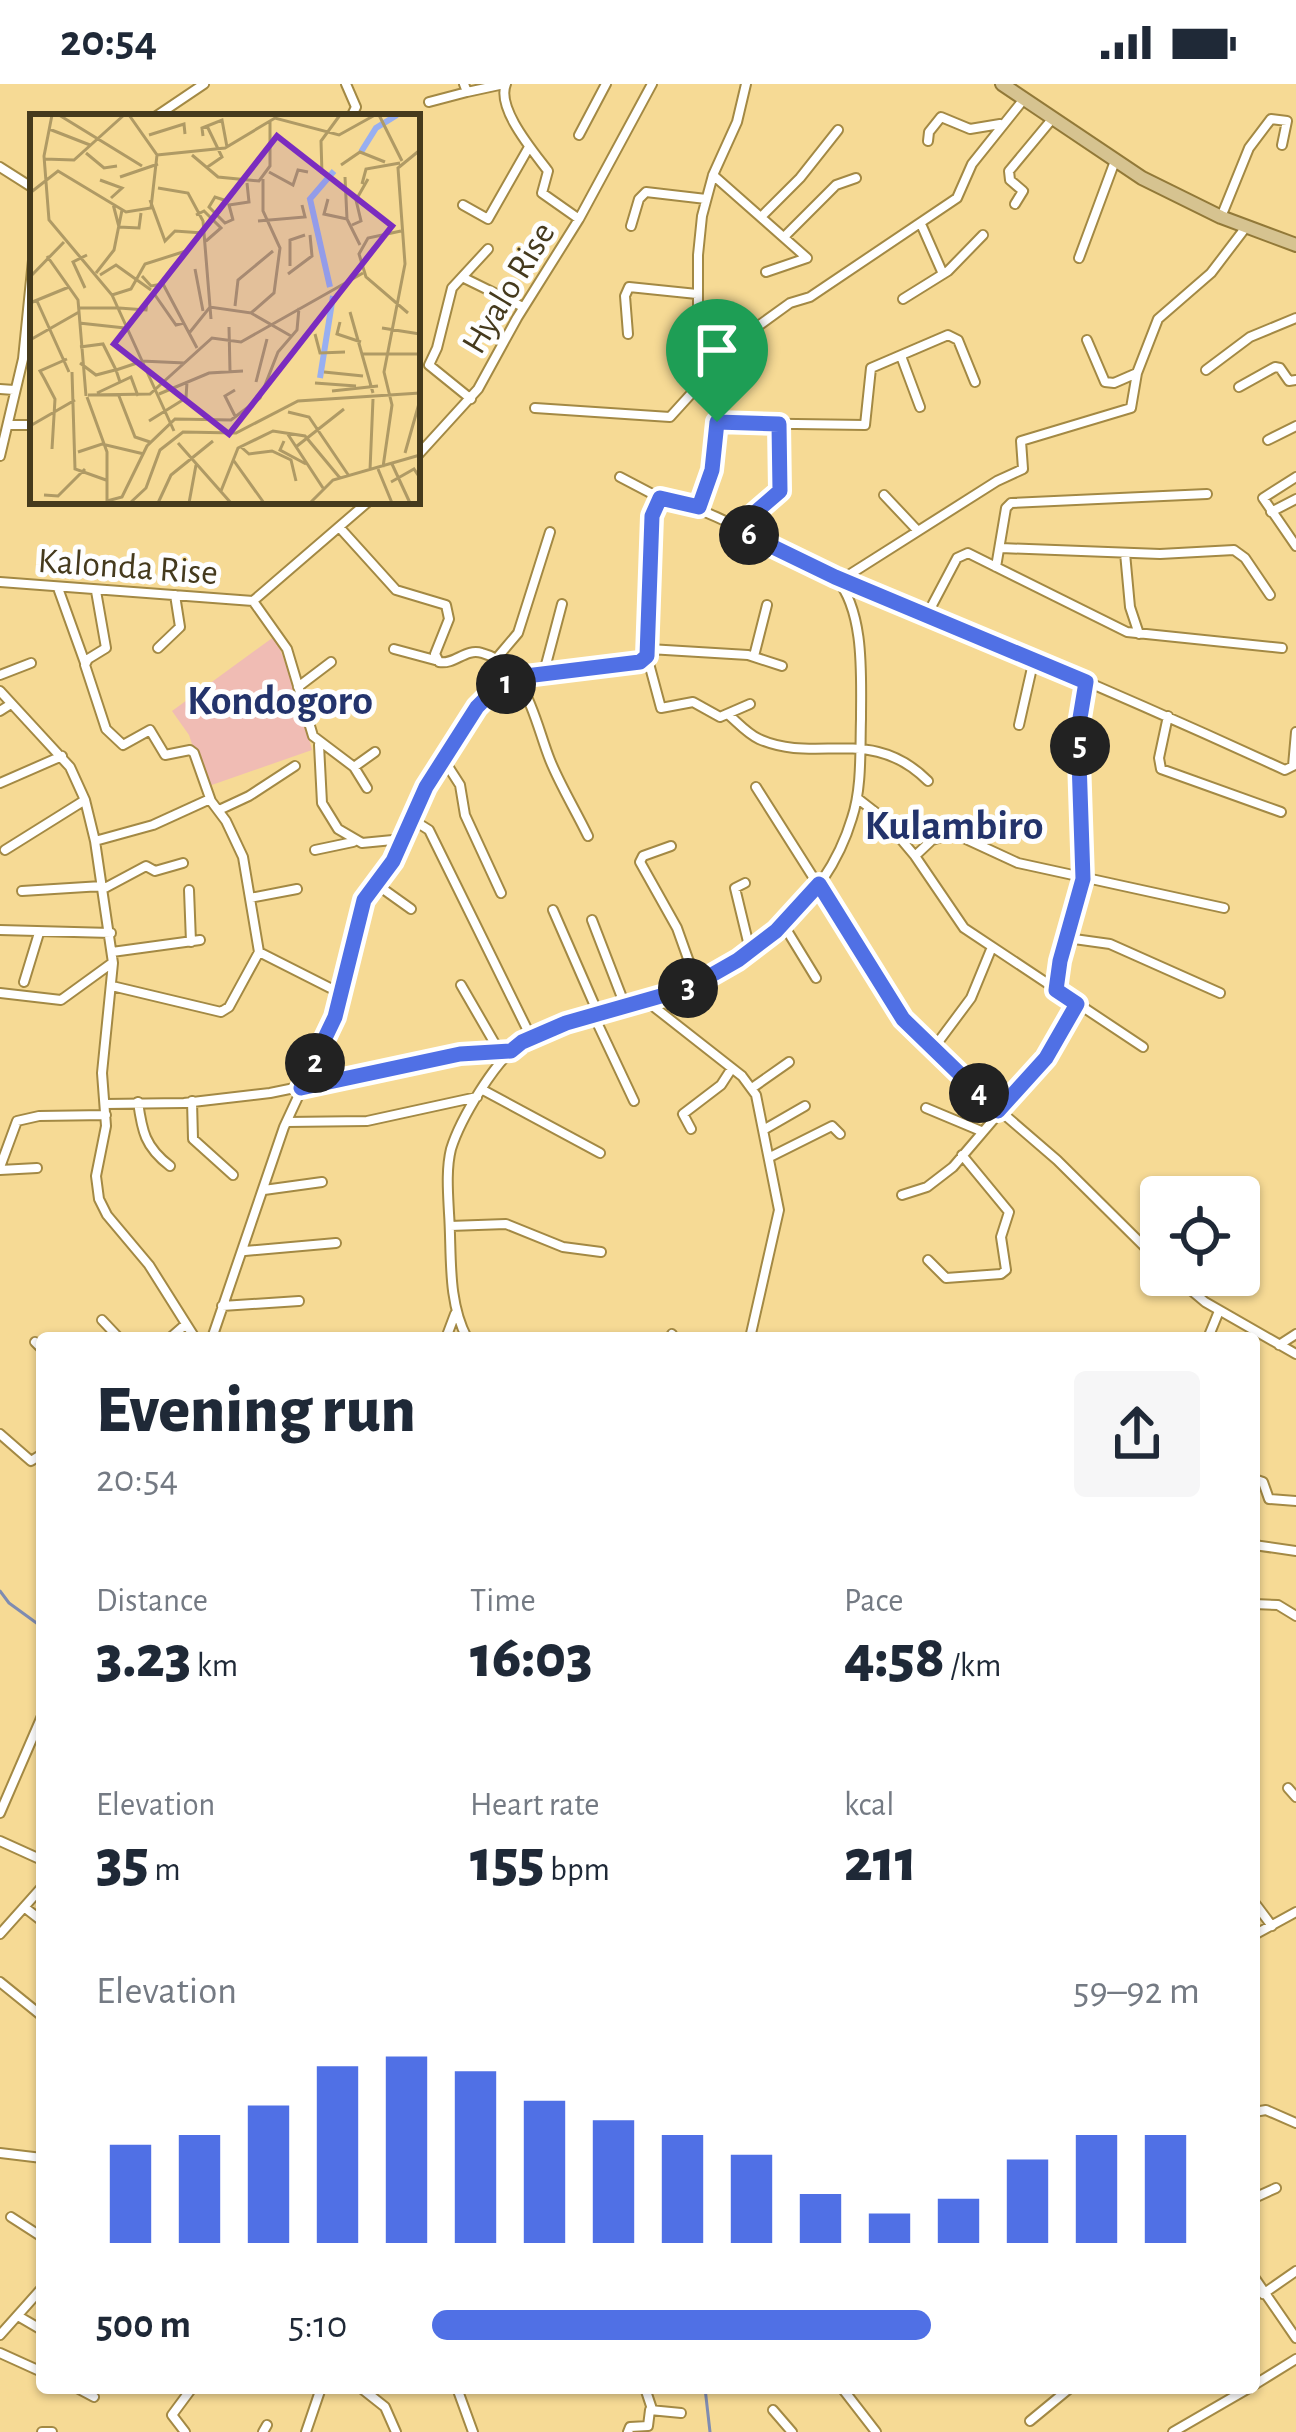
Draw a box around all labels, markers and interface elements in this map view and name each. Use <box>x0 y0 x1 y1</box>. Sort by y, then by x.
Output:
text: 20:54 <box>60 19 157 64</box>
inset map <box>30 114 420 504</box>
street label: Hyalo Rise <box>456 216 562 360</box>
pin <box>666 299 768 422</box>
icon: arrive <box>684 317 750 383</box>
pin: 6 <box>719 505 779 565</box>
text: 6 <box>741 518 757 551</box>
street label: Kalonda Rise <box>37 543 219 591</box>
pin: 1 <box>476 654 536 714</box>
text: 1 <box>500 667 512 700</box>
district label: Kondogoro <box>187 680 373 722</box>
pin: 5 <box>1050 716 1110 776</box>
text: 5 <box>1073 729 1087 762</box>
district label: Kulambiro <box>865 805 1043 847</box>
pin: 3 <box>658 958 718 1018</box>
text: 3 <box>681 971 695 1004</box>
pin: 2 <box>285 1033 345 1093</box>
text: 2 <box>307 1046 323 1079</box>
pin: 4 <box>949 1063 1009 1123</box>
text: 4 <box>971 1076 987 1109</box>
map controls <box>1140 1176 1260 1296</box>
button: locate <box>1140 1176 1260 1296</box>
button: share <box>1074 1371 1200 1497</box>
text: Evening run <box>96 1378 416 1444</box>
text: 20:54 <box>96 1460 178 1499</box>
text: Distance <box>96 1585 208 1618</box>
text: Time <box>470 1585 536 1618</box>
text: Pace <box>844 1585 903 1618</box>
text: 3.23 <box>96 1628 191 1688</box>
text: 16:03 <box>470 1628 593 1688</box>
text: 4:58 <box>844 1628 945 1688</box>
text: km <box>191 1650 238 1683</box>
text: /km <box>945 1650 1001 1683</box>
text: Elevation <box>96 1789 215 1822</box>
text: Heart rate <box>470 1789 600 1822</box>
text: kcal <box>844 1789 894 1822</box>
text: 35 <box>96 1832 149 1892</box>
text: 155 <box>470 1832 545 1892</box>
text: 211 <box>844 1832 917 1892</box>
text: m <box>149 1854 181 1887</box>
text: bpm <box>545 1854 610 1887</box>
text: Elevation <box>96 1972 237 2011</box>
text: 59–92 m <box>1073 1972 1200 2011</box>
text: 500 m <box>96 2306 191 2345</box>
text: 5:10 <box>288 2306 347 2345</box>

